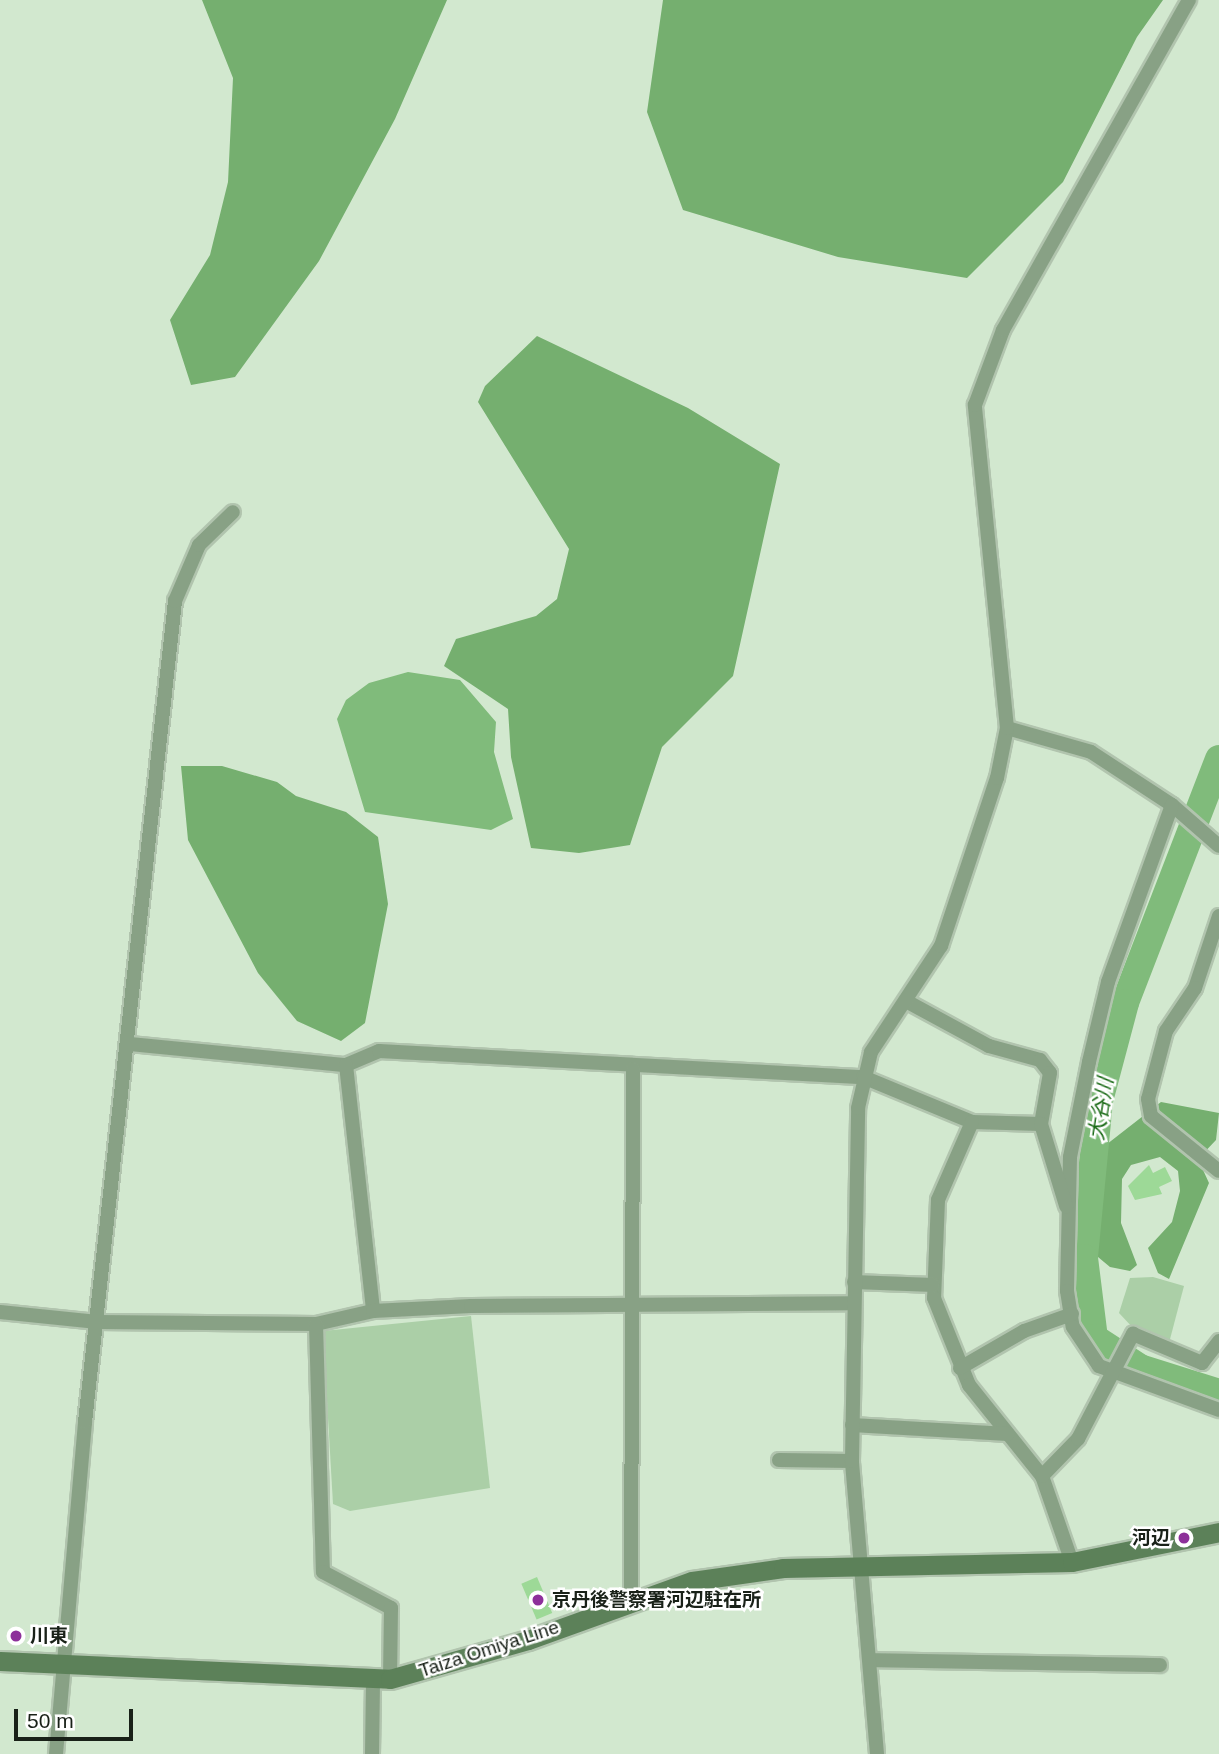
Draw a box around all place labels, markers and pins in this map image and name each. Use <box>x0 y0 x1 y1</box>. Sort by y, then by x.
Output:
place label: 河辺 <box>1132 1527 1170 1549</box>
marker: 河辺 <box>1176 1530 1192 1546</box>
place label: 京丹後警察署河辺駐在所 <box>552 1589 761 1611</box>
marker: 京丹後警察署河辺駐在所 <box>530 1592 546 1608</box>
place label: 川東 <box>30 1625 68 1647</box>
marker: 川東 <box>8 1628 24 1644</box>

